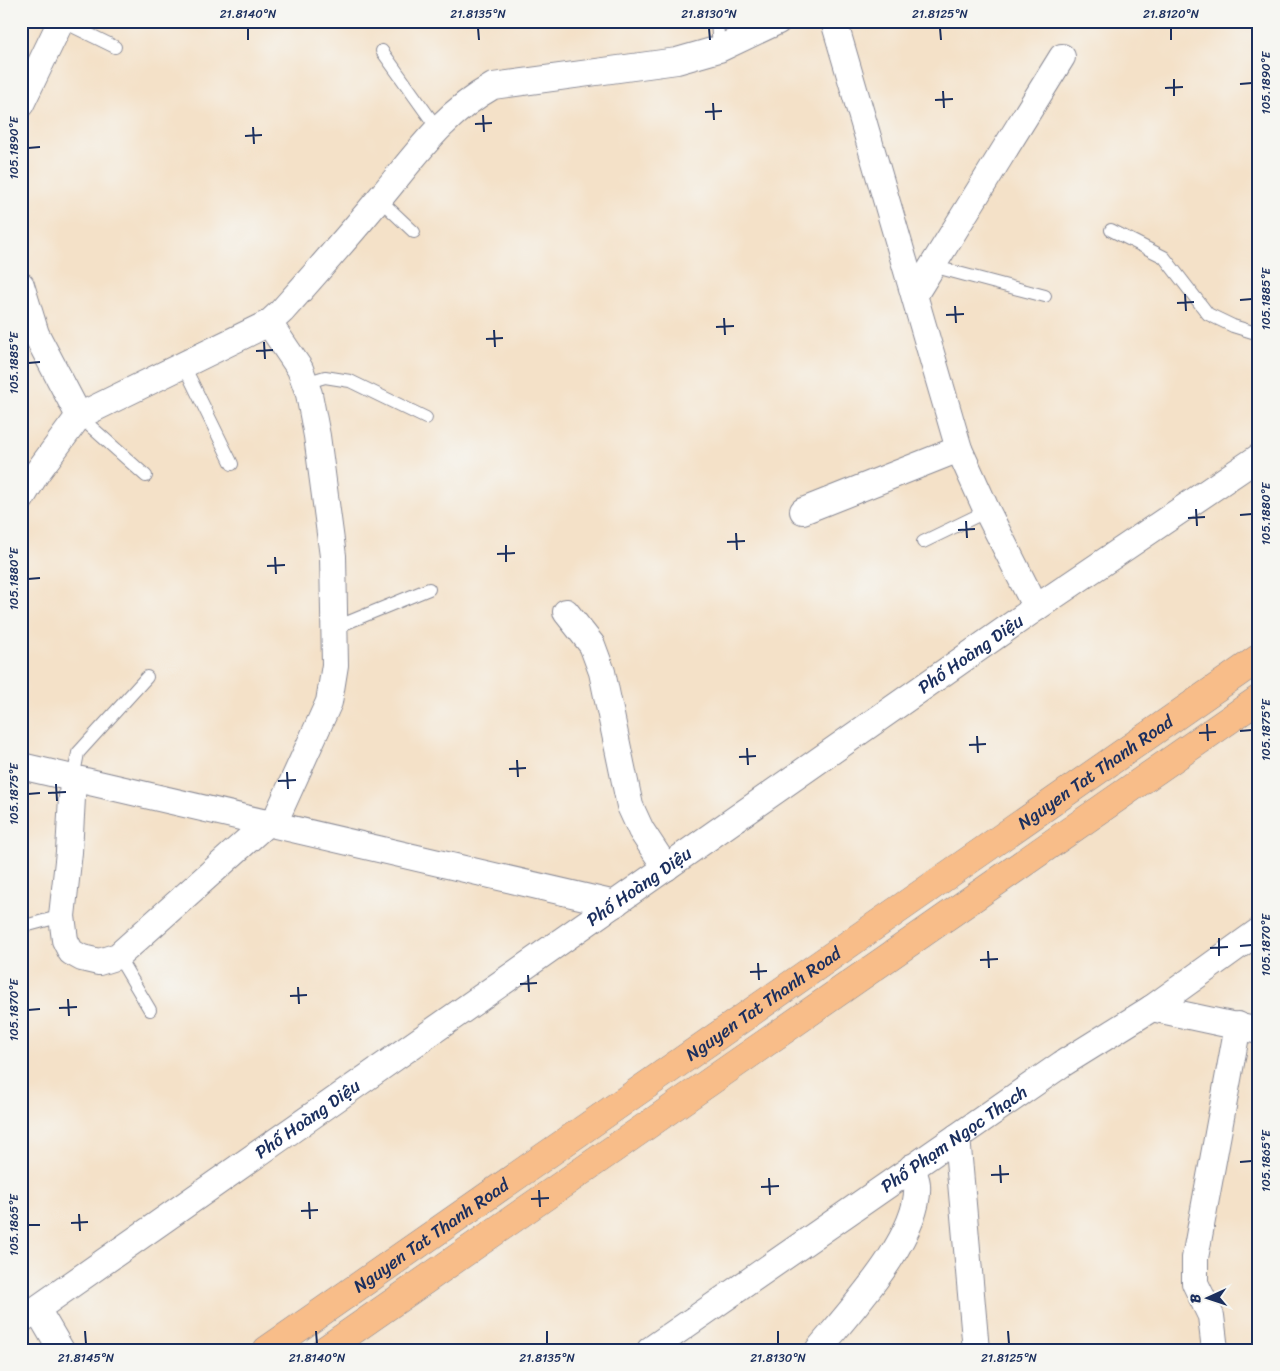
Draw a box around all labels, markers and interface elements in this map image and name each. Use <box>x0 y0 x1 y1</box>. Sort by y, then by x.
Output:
text: 21.8140°N <box>220 3 277 25</box>
text: 21.8135°N <box>450 3 506 25</box>
text: 21.8130°N <box>681 3 738 25</box>
text: 21.8125°N <box>912 3 969 25</box>
text: 21.8120°N <box>1143 3 1200 25</box>
text: 105.1890°E <box>1255 50 1277 114</box>
text: 105.1890°E <box>3 115 25 179</box>
text: 105.1885°E <box>1255 266 1277 330</box>
text: 105.1885°E <box>3 330 25 394</box>
text: 105.1880°E <box>1255 481 1277 545</box>
text: 105.1880°E <box>3 546 25 610</box>
street label: Phố Hoàng Diệu <box>911 605 1031 702</box>
text: 105.1875°E <box>1255 698 1277 761</box>
street label: Nguyen Tat Thanh Road <box>1010 705 1181 838</box>
text: 105.1875°E <box>3 762 25 825</box>
street label: Phố Hoàng Diệu <box>579 838 699 935</box>
text: 105.1870°E <box>1255 913 1277 976</box>
street label: Nguyen Tat Thanh Road <box>678 937 849 1070</box>
text: 105.1870°E <box>3 978 25 1041</box>
street label: Phố Hoàng Diệu <box>248 1070 367 1168</box>
street label: Phố Phạm Ngọc Thạch <box>874 1077 1034 1201</box>
text: 105.1865°E <box>1255 1129 1277 1192</box>
street label: Nguyen Tat Thanh Road <box>346 1169 517 1302</box>
text: 105.1865°E <box>3 1193 25 1256</box>
north arrow <box>1182 1274 1232 1324</box>
text: B <box>1183 1293 1208 1304</box>
text: 21.8145°N <box>58 1347 115 1369</box>
text: 21.8140°N <box>289 1347 346 1369</box>
text: 21.8135°N <box>519 1347 575 1369</box>
text: 21.8130°N <box>750 1347 807 1369</box>
text: 21.8125°N <box>981 1347 1038 1369</box>

